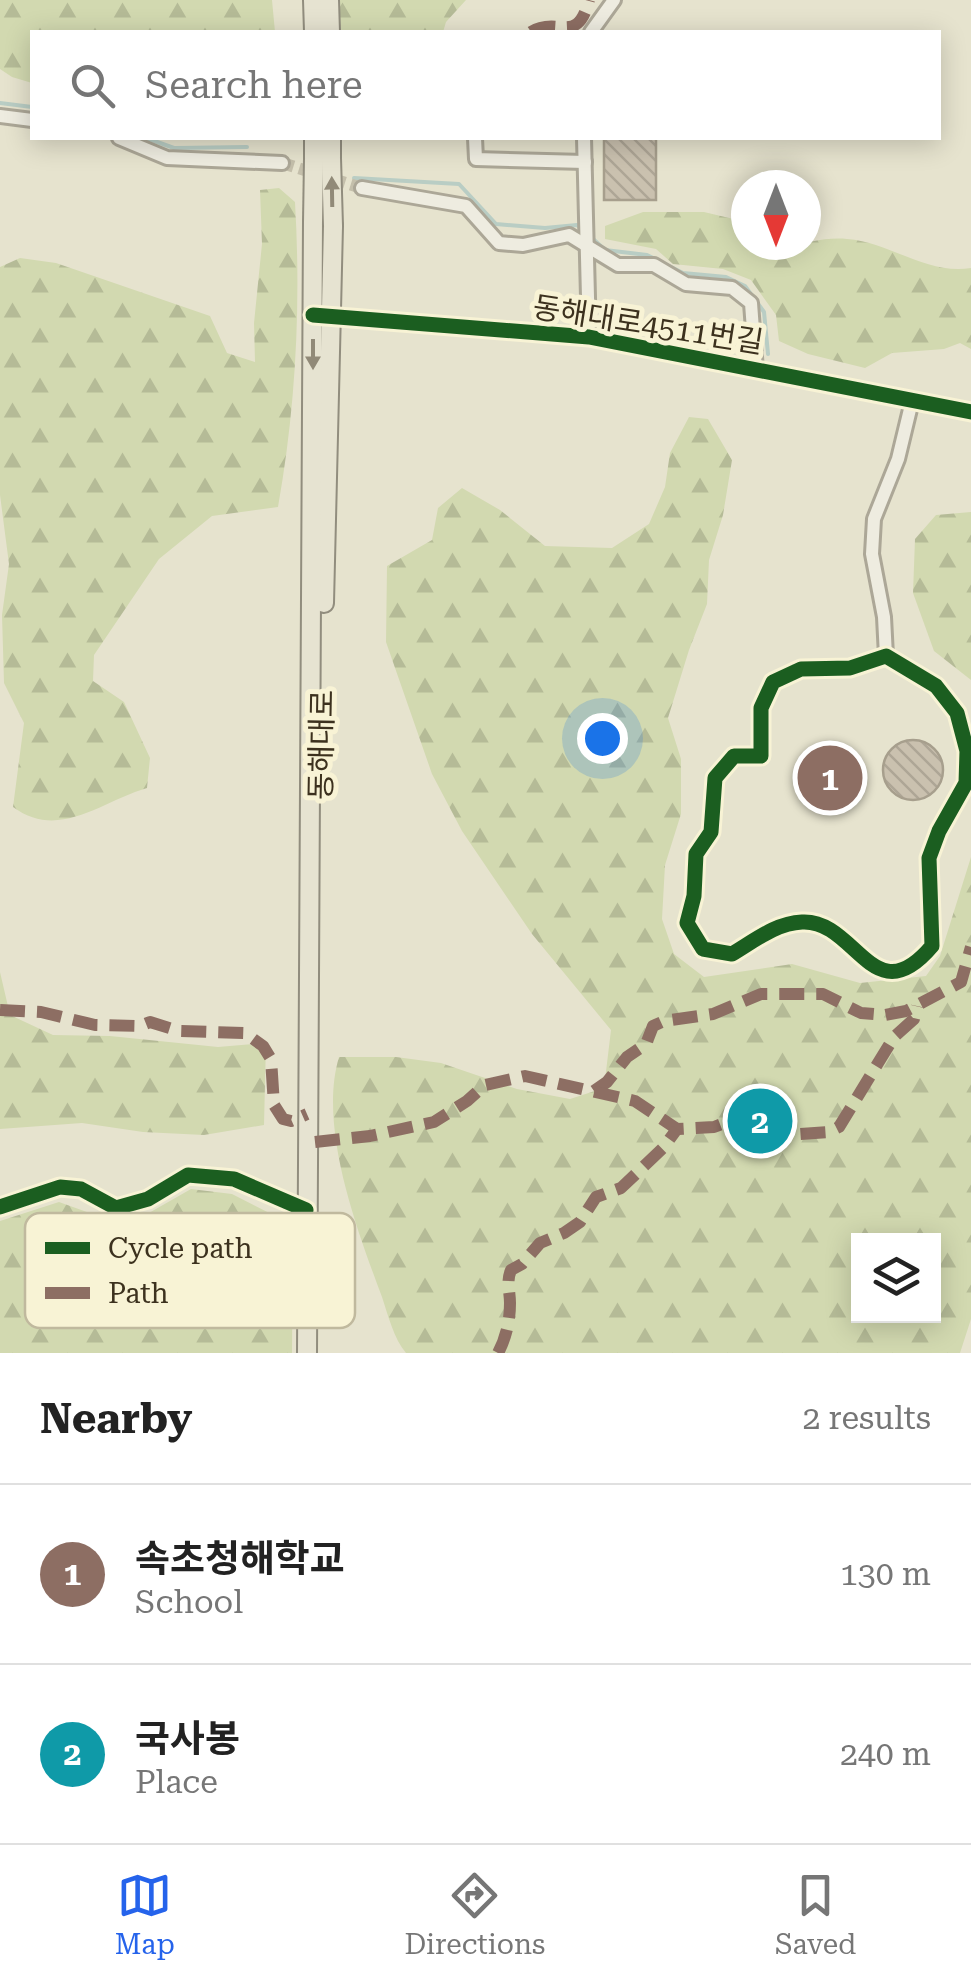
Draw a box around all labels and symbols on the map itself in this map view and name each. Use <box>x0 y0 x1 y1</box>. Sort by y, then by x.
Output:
north arrow <box>731 170 821 260</box>
one-way arrow <box>324 176 340 208</box>
street label: 동해대로4511번길 <box>530 289 766 360</box>
one-way arrow <box>305 339 321 371</box>
street label: 동해대로 <box>303 689 340 800</box>
your location <box>577 713 628 764</box>
pin: 1 <box>798 740 862 816</box>
pin: 2 <box>728 1084 792 1158</box>
legend <box>25 1213 355 1328</box>
text: Cycle path <box>108 1232 253 1265</box>
text: Path <box>108 1277 169 1310</box>

